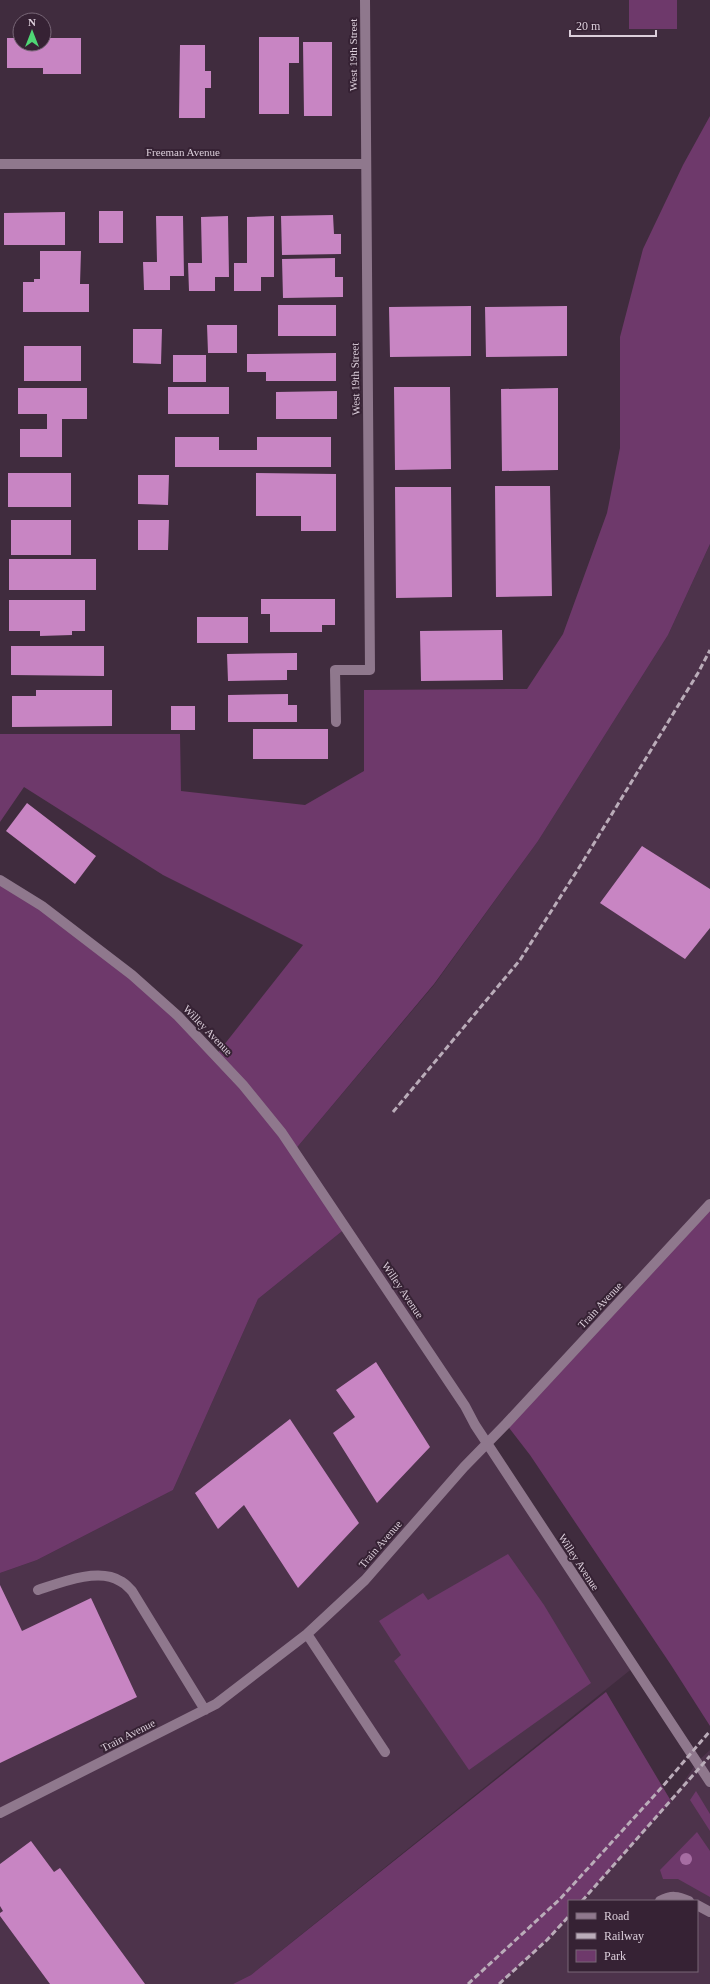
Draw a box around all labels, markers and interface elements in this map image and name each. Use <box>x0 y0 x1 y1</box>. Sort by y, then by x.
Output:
north arrow <box>12 12 52 52</box>
scale bar <box>570 12 656 38</box>
text: N <box>28 16 36 28</box>
street label: West 19th Street <box>347 19 359 91</box>
text: 20 m <box>576 19 601 33</box>
street label: Freeman Avenue <box>146 146 220 158</box>
street label: West 19th Street <box>348 343 362 415</box>
street label: Willey Avenue <box>181 1002 235 1058</box>
street label: Willey Avenue <box>380 1260 426 1320</box>
street label: Train Avenue <box>575 1279 625 1331</box>
street label: Train Avenue <box>356 1518 404 1570</box>
street label: Willey Avenue <box>556 1531 602 1593</box>
street label: Train Avenue <box>99 1716 157 1754</box>
legend <box>568 1900 698 1972</box>
text: Road <box>604 1909 629 1923</box>
text: Railway <box>604 1929 644 1943</box>
text: Park <box>604 1949 626 1963</box>

